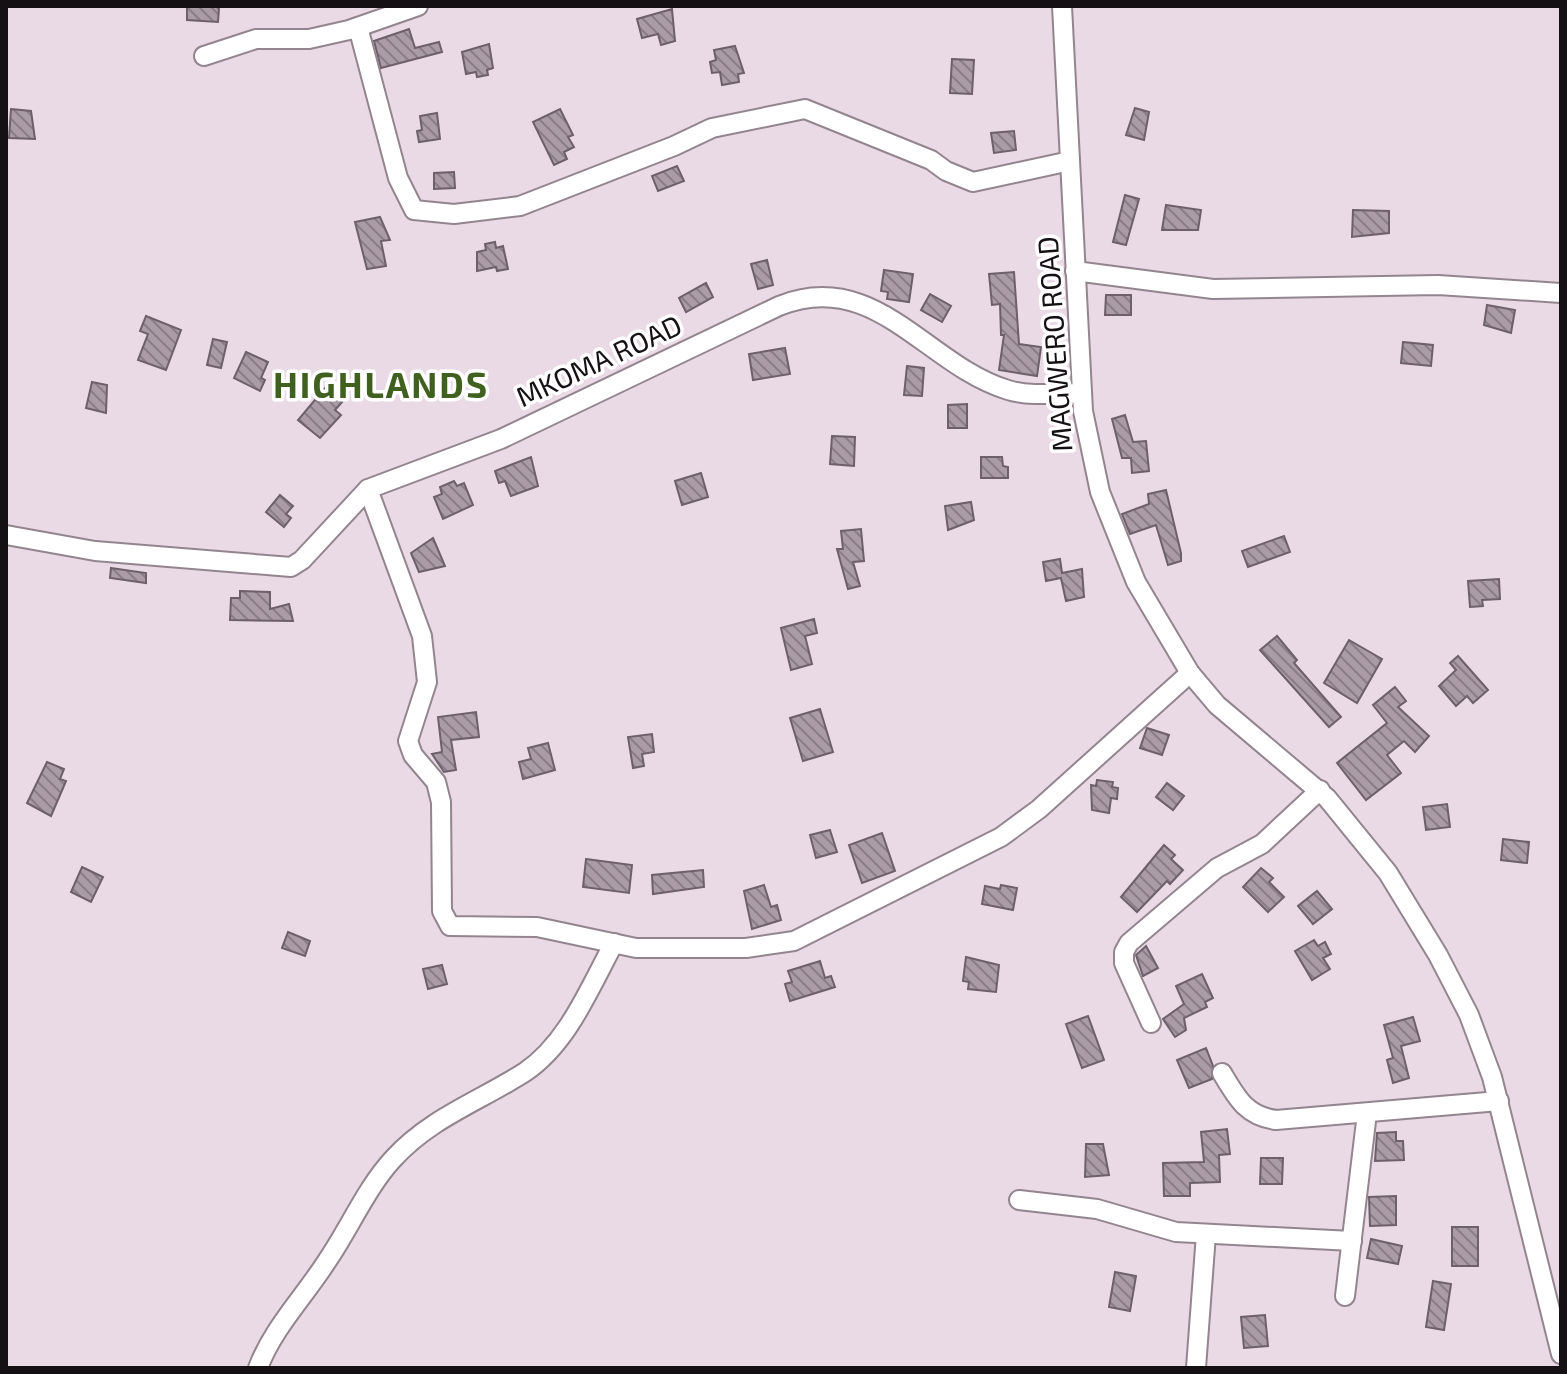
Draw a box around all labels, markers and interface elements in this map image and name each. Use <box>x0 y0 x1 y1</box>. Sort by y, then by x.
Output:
street label: MAGWERO ROAD <box>1030 235 1078 453</box>
street label: MKOMA ROAD <box>510 307 687 413</box>
district label: HIGHLANDS <box>273 362 489 405</box>

